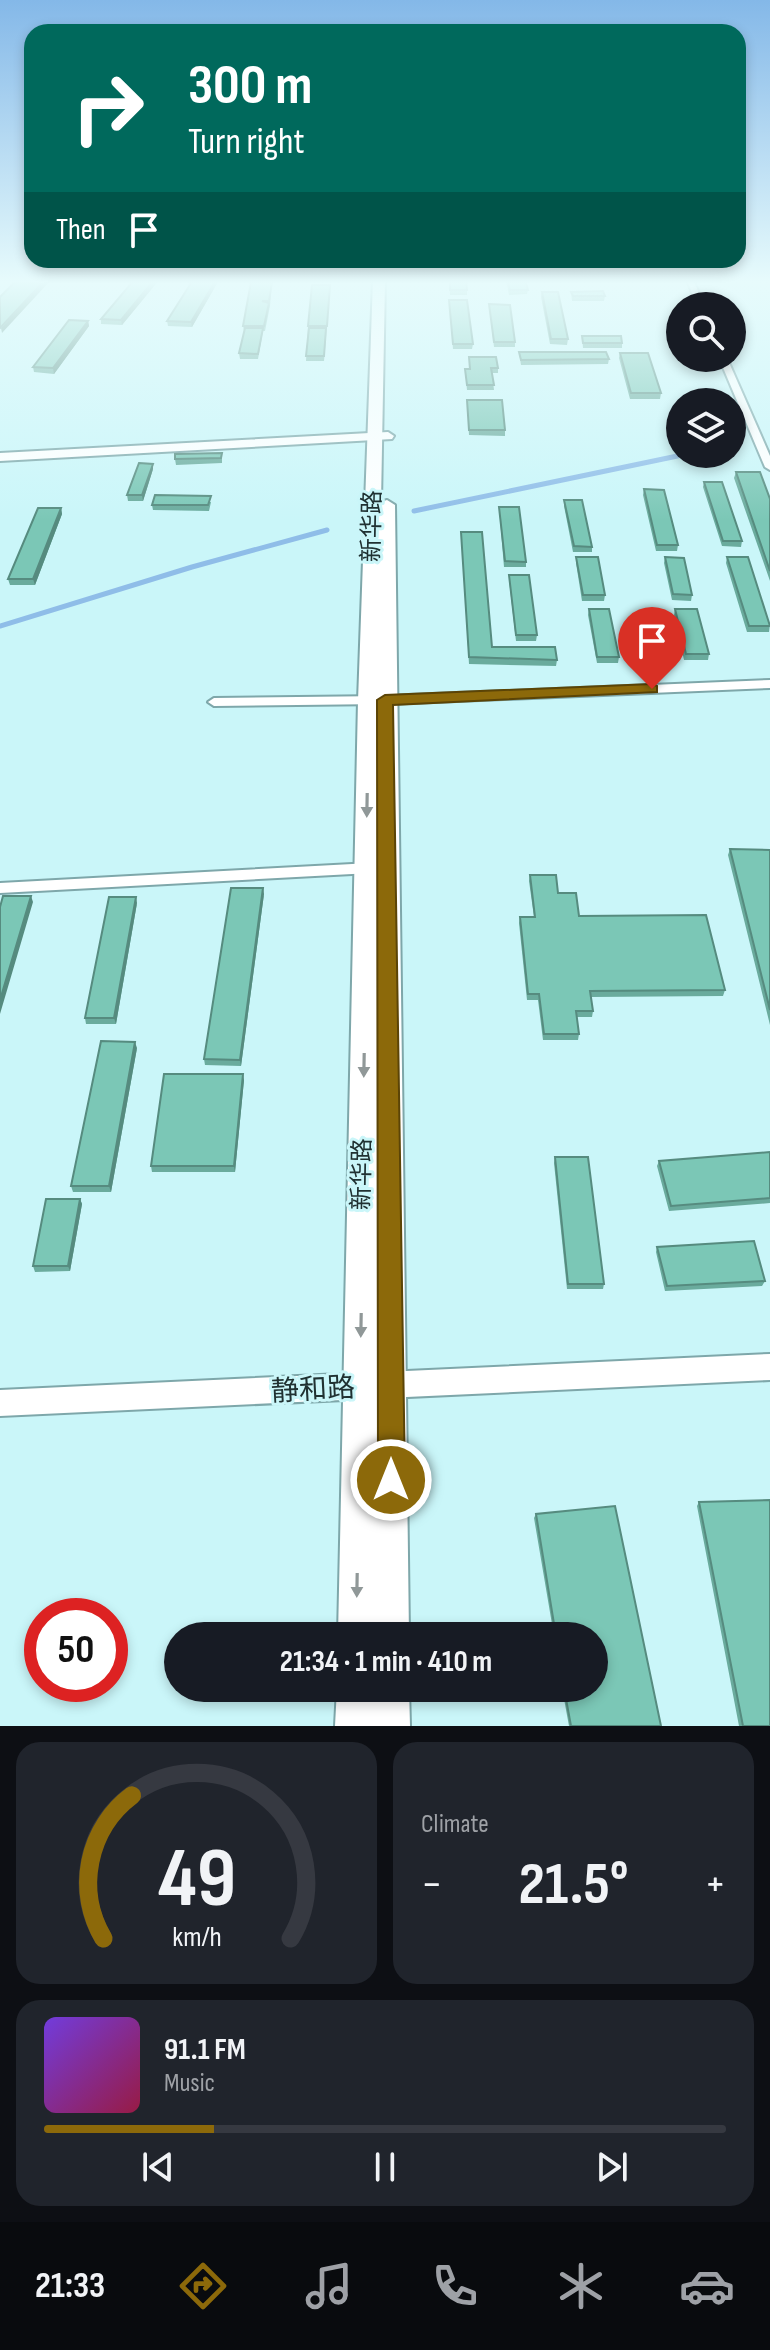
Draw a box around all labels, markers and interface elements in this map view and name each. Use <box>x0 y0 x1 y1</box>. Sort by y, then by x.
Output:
text: 300 m <box>188 53 312 120</box>
icon: right <box>56 56 160 160</box>
text: Turn right <box>188 121 305 164</box>
icon: arrive <box>122 208 166 252</box>
text: Then <box>56 212 106 248</box>
map controls <box>666 292 746 468</box>
button: search <box>666 292 746 372</box>
button: layers <box>666 388 746 468</box>
street label: 新华路 <box>357 490 387 562</box>
pin <box>618 607 686 689</box>
icon: arrive <box>630 619 674 663</box>
one-way arrow <box>360 793 373 818</box>
one-way arrow <box>357 1053 370 1078</box>
street label: 新华路 <box>347 1138 377 1210</box>
one-way arrow <box>355 1313 367 1338</box>
street label: 静和路 <box>270 1371 356 1409</box>
position arrow <box>349 1438 433 1522</box>
one-way arrow <box>351 1573 363 1598</box>
speed limit sign: 50 <box>24 1598 128 1702</box>
text: 21:34 · 1 min · 410 m <box>280 1644 492 1680</box>
text: Climate <box>421 1809 489 1840</box>
text: 49 <box>157 1830 236 1930</box>
text: 21.5° <box>518 1849 629 1921</box>
text: − <box>421 1858 443 1911</box>
text: + <box>704 1858 726 1911</box>
text: km/h <box>172 1920 221 1955</box>
text: 91.1 FM <box>164 2032 246 2068</box>
text: Music <box>164 2068 215 2099</box>
icon: previous <box>136 2145 180 2189</box>
icon: pause <box>363 2145 407 2189</box>
icon: next <box>590 2145 634 2189</box>
icon: directions <box>175 2258 231 2314</box>
icon: music <box>301 2258 357 2314</box>
icon: phone <box>427 2258 483 2314</box>
icon: climate <box>553 2258 609 2314</box>
icon: car <box>679 2258 735 2314</box>
text: 21:33 <box>35 2265 105 2308</box>

